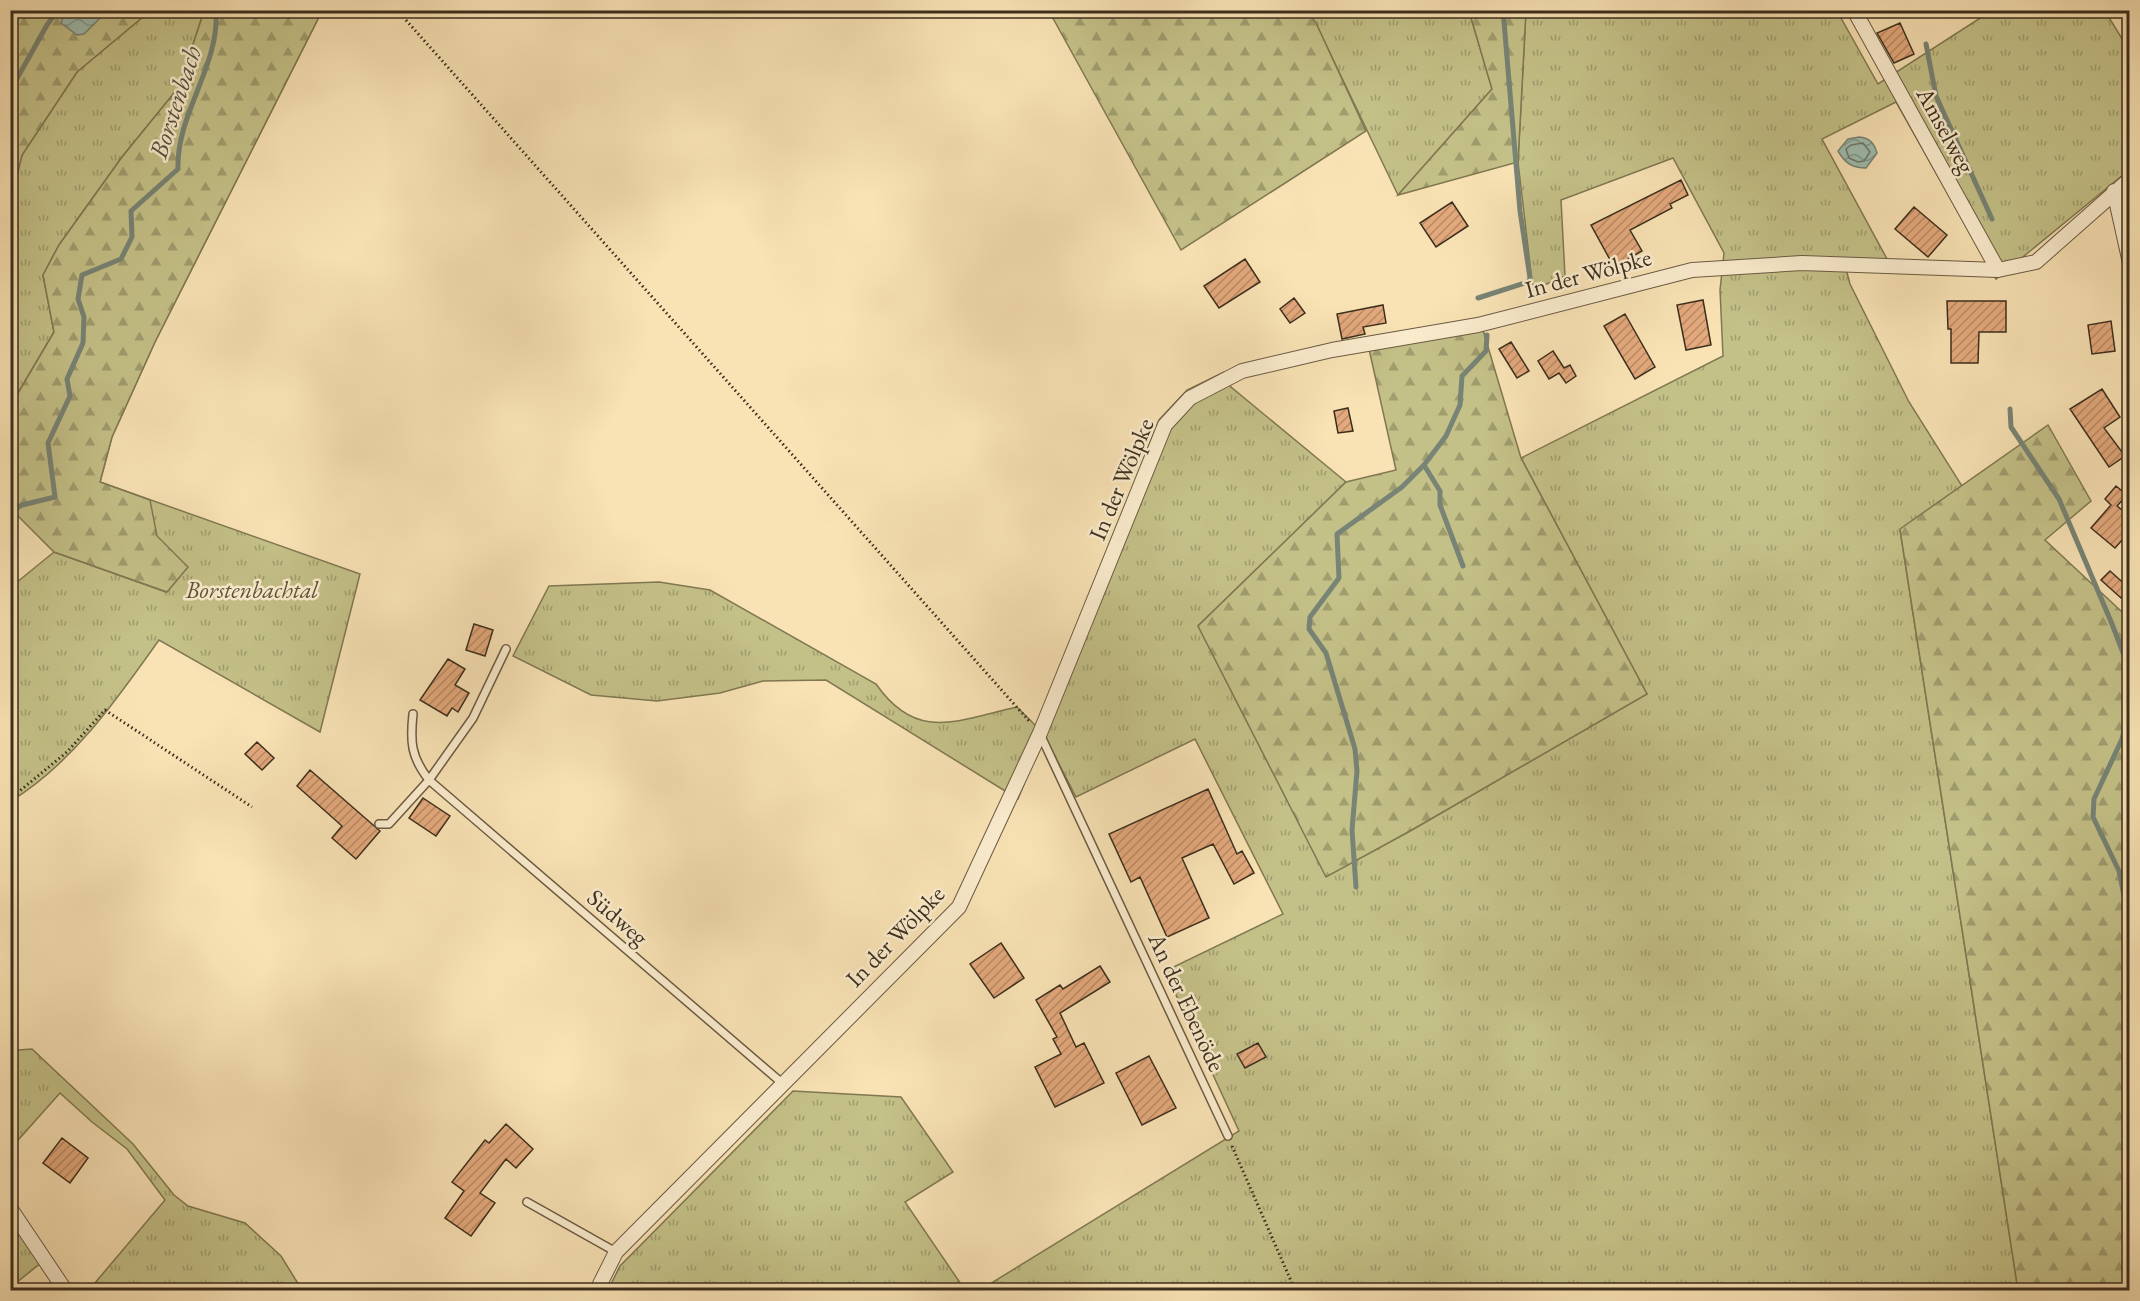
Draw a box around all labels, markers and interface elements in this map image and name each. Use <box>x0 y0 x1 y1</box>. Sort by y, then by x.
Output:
water label: Borstenbach <box>141 41 209 163</box>
street label: Amselweg <box>1909 81 1983 179</box>
street label: In der Wölpke <box>1521 241 1655 305</box>
street label: In der Wölpke <box>1081 413 1161 545</box>
park label: Borstenbachtal <box>185 574 319 605</box>
street label: In der Wölpke <box>839 879 951 993</box>
street label: Südweg <box>581 882 656 953</box>
street label: An der Ebenöde <box>1141 927 1233 1076</box>

